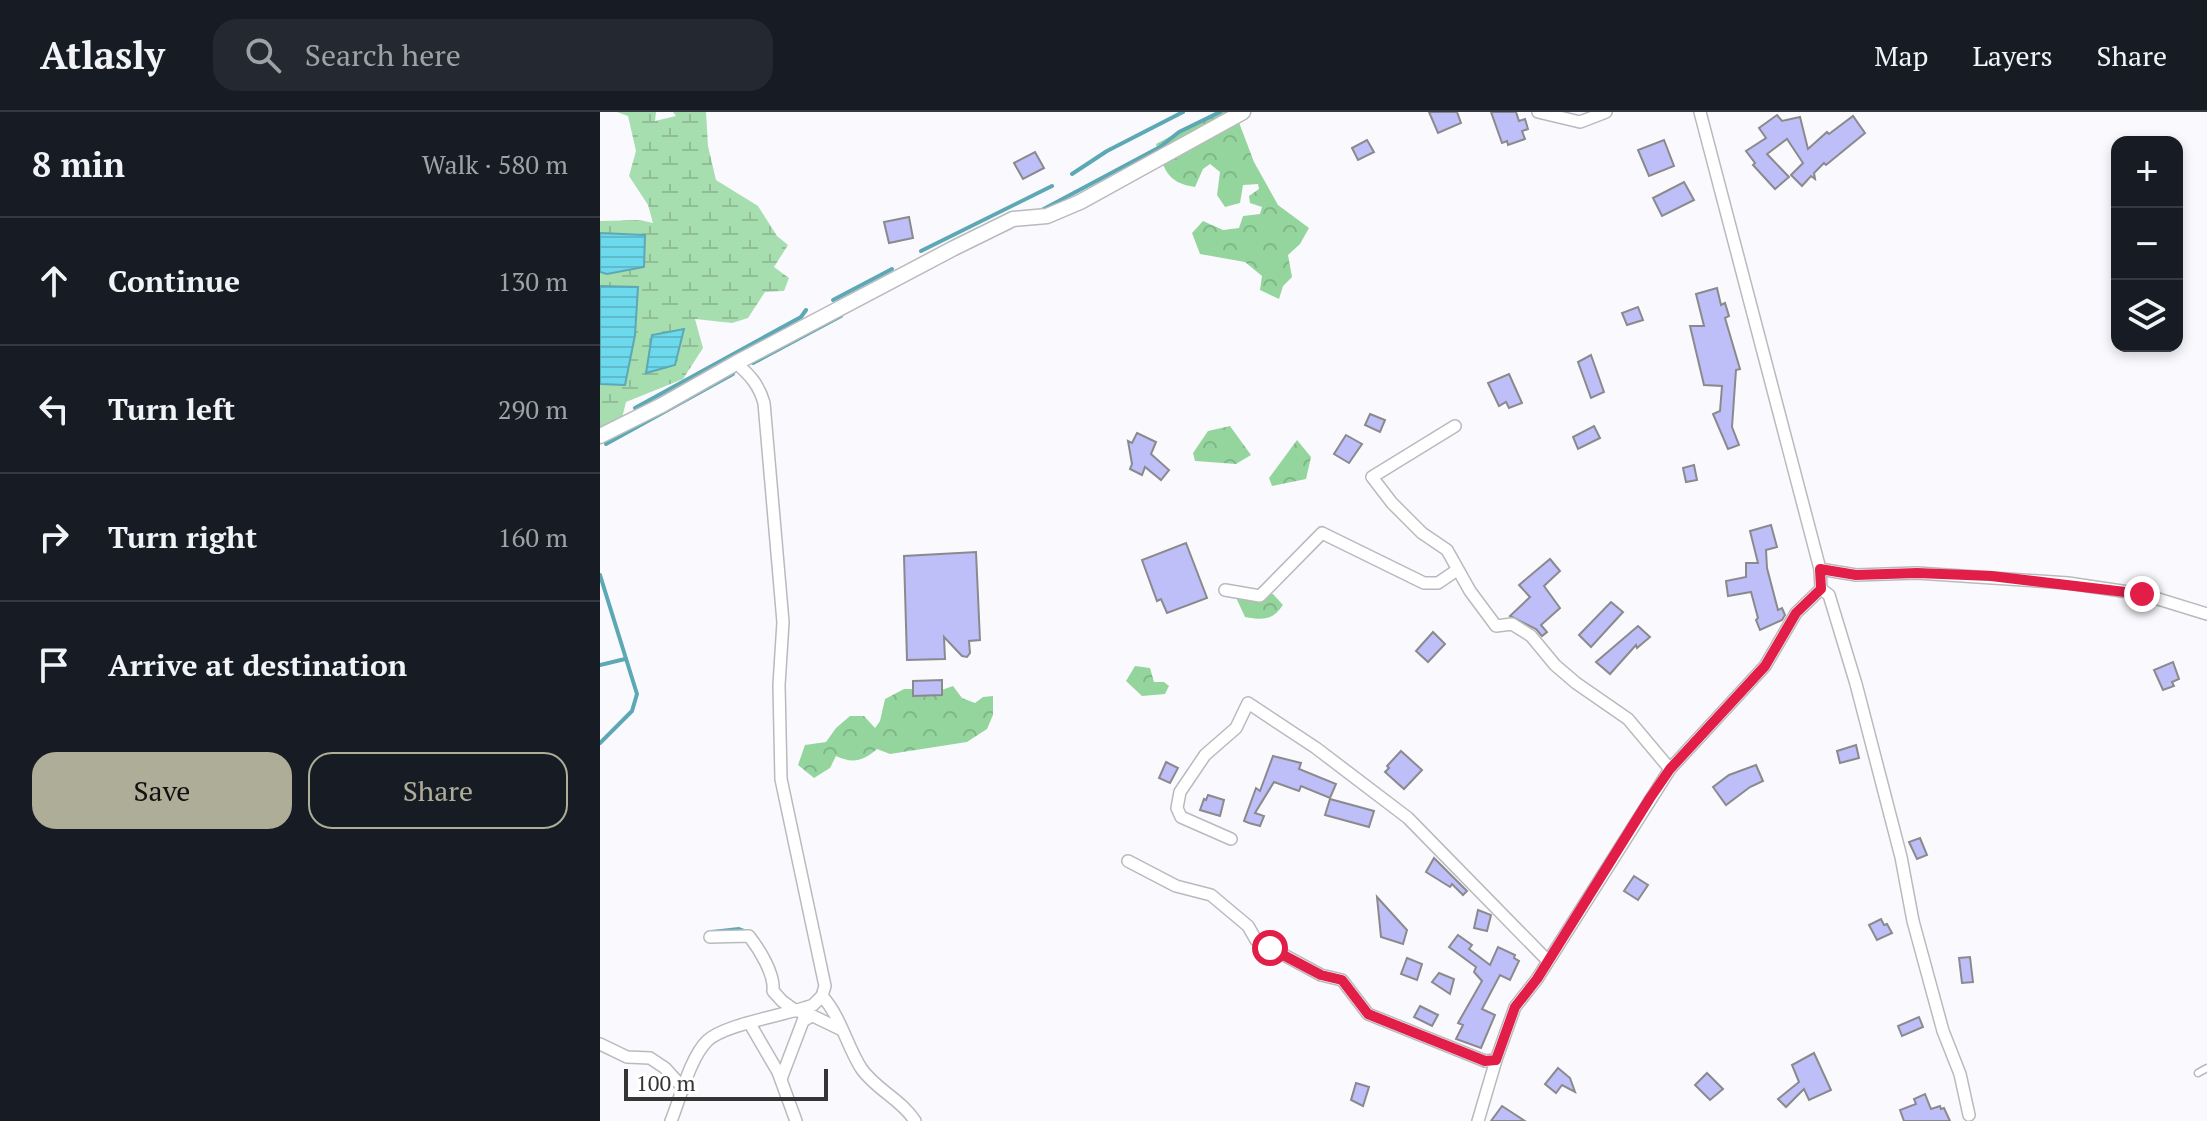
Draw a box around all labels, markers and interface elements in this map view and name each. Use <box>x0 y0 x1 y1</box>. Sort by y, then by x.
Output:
search box <box>213 19 773 91</box>
text: Atlasly <box>40 30 165 80</box>
icon: search <box>241 33 285 77</box>
text: Search here <box>305 35 461 75</box>
text: Map <box>1874 37 1928 74</box>
text: Layers <box>1972 37 2053 74</box>
text: Share <box>2097 37 2167 74</box>
map controls <box>2111 136 2183 352</box>
button: + <box>2111 136 2183 208</box>
text: 8 min <box>32 142 125 187</box>
text: Walk · 580 m <box>422 147 568 181</box>
button: − <box>2111 208 2183 280</box>
icon: ahead <box>32 259 76 303</box>
text: Continue <box>108 261 240 301</box>
text: 130 m <box>498 264 568 298</box>
button: layers <box>2111 280 2183 352</box>
icon: left <box>32 387 76 431</box>
text: Turn left <box>108 389 235 429</box>
text: 290 m <box>498 392 568 426</box>
icon: right <box>32 515 76 559</box>
text: Turn right <box>108 517 257 557</box>
text: 160 m <box>498 520 568 554</box>
route end <box>2124 576 2160 612</box>
icon: arrive <box>32 643 76 687</box>
text: Arrive at destination <box>108 645 407 685</box>
button: Save <box>32 752 292 829</box>
button: Share <box>308 752 568 829</box>
route start <box>1252 930 1288 966</box>
scale bar <box>624 1065 828 1101</box>
text: 100 m <box>636 1068 696 1097</box>

